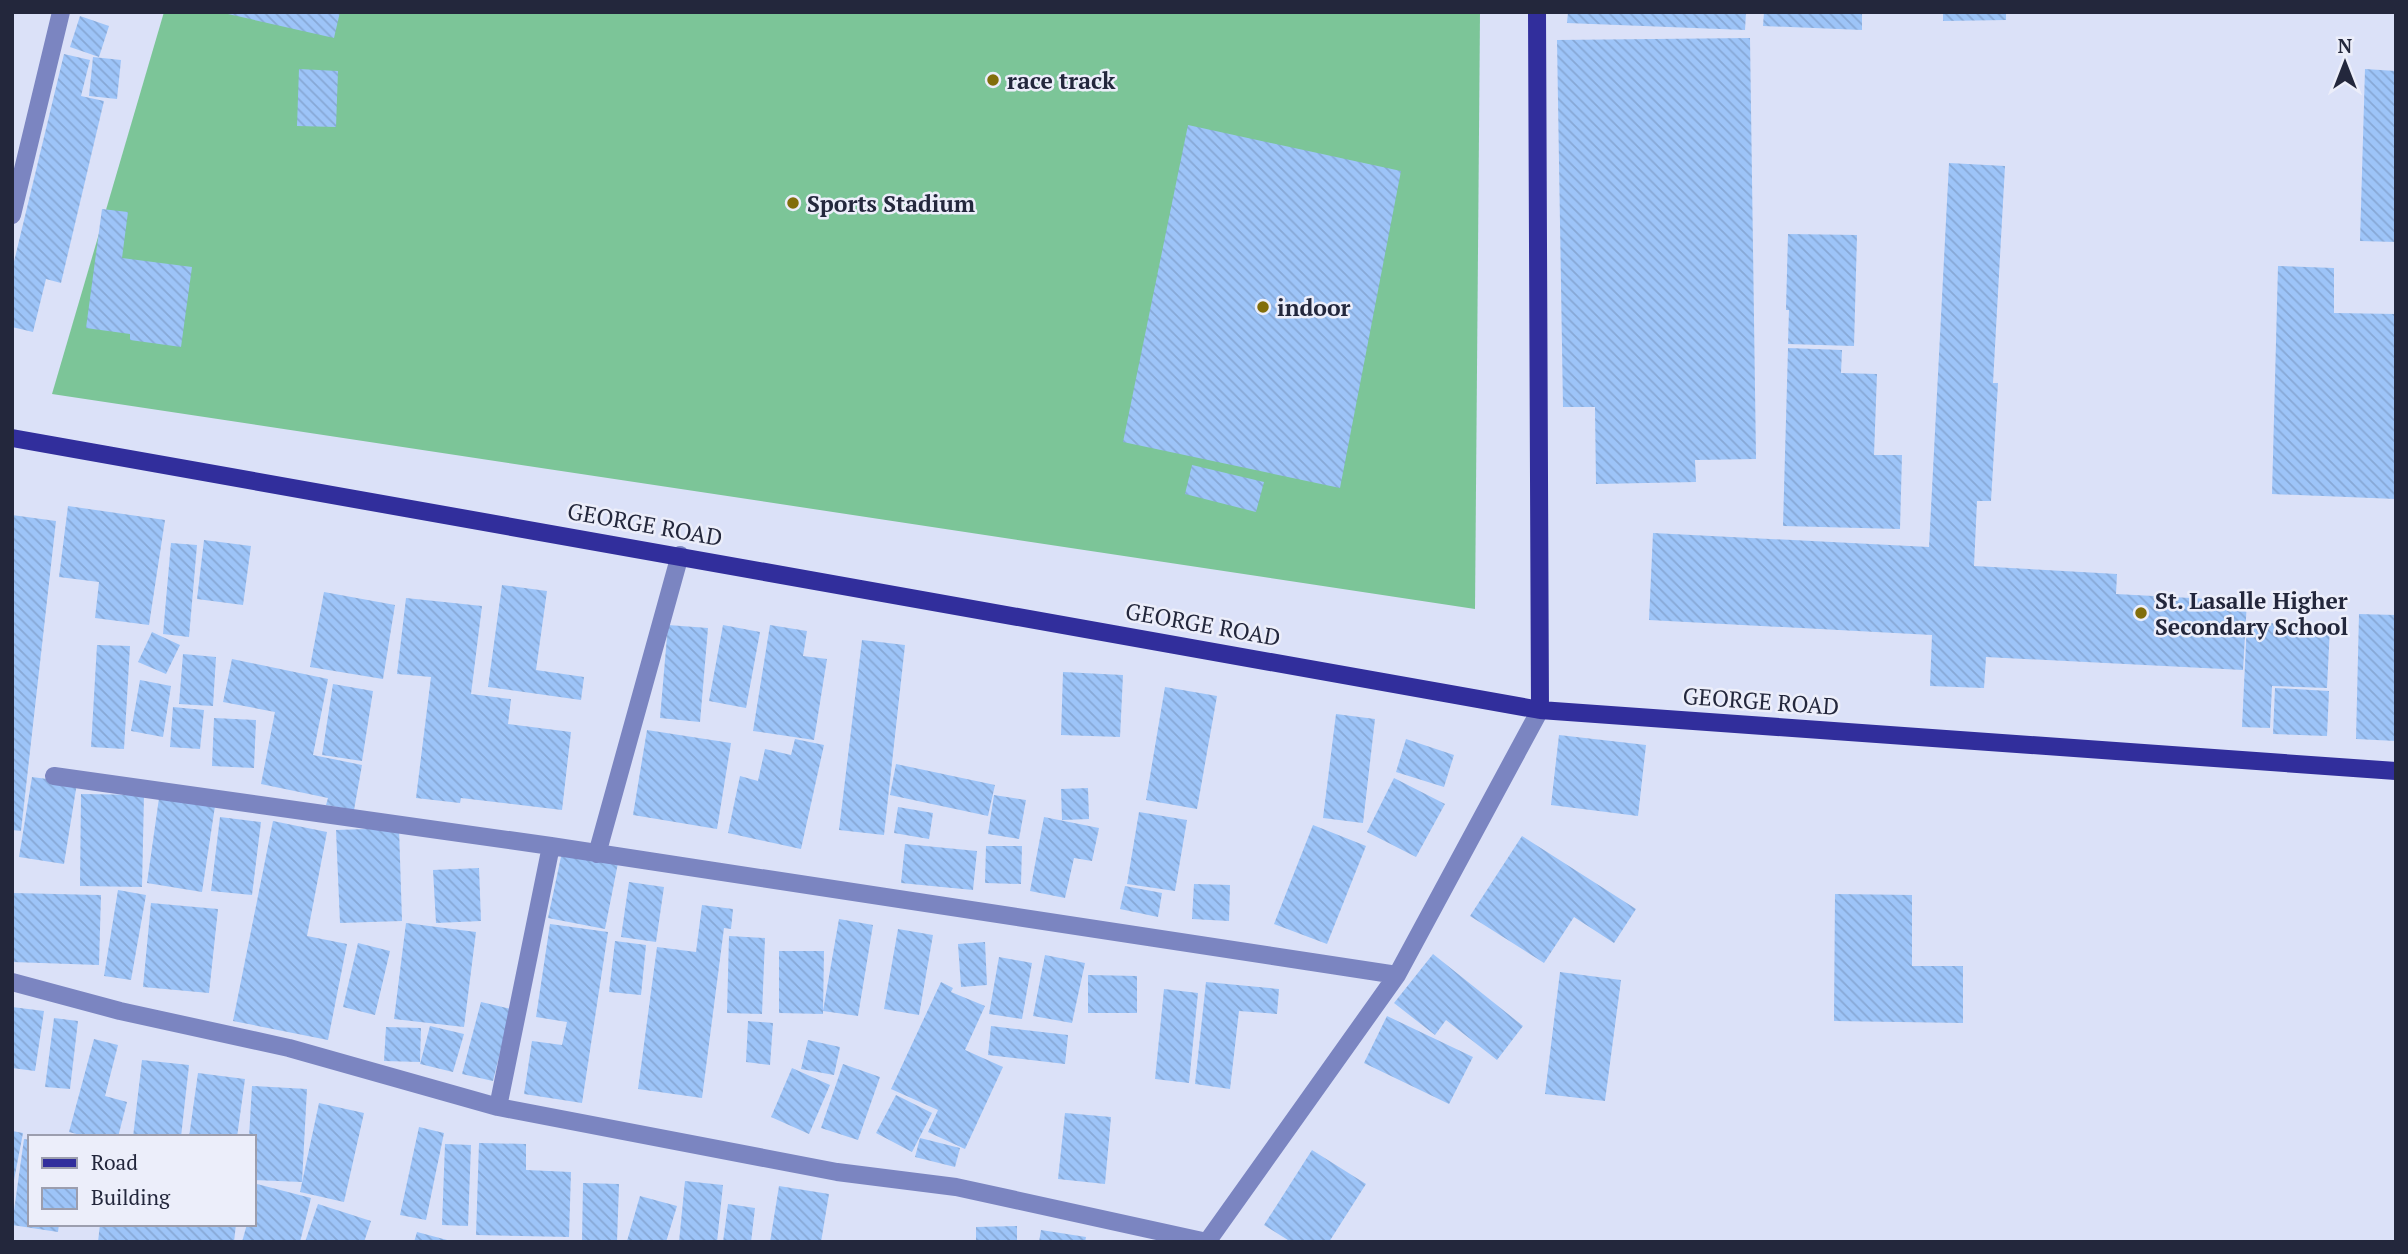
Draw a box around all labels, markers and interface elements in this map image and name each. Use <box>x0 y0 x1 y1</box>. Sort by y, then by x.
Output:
north arrow <box>2310 28 2380 98</box>
text: N <box>2338 33 2353 58</box>
place label: race track <box>1007 65 1116 96</box>
marker: race track <box>985 72 1001 88</box>
place label: Sports Stadium <box>807 188 975 219</box>
marker: Sports Stadium <box>785 195 801 211</box>
place label: indoor <box>1277 292 1351 323</box>
marker: indoor <box>1255 299 1271 315</box>
street label: GEORGE ROAD <box>565 495 725 553</box>
place label: St. Lasalle Higher Secondary School <box>2155 585 2349 642</box>
street label: GEORGE ROAD <box>1123 595 1283 653</box>
marker: St. Lasalle Higher Secondary School <box>2133 605 2149 621</box>
street label: GEORGE ROAD <box>1682 680 1840 722</box>
legend <box>28 1135 256 1226</box>
text: Road <box>91 1148 138 1176</box>
text: Building <box>91 1183 171 1211</box>

